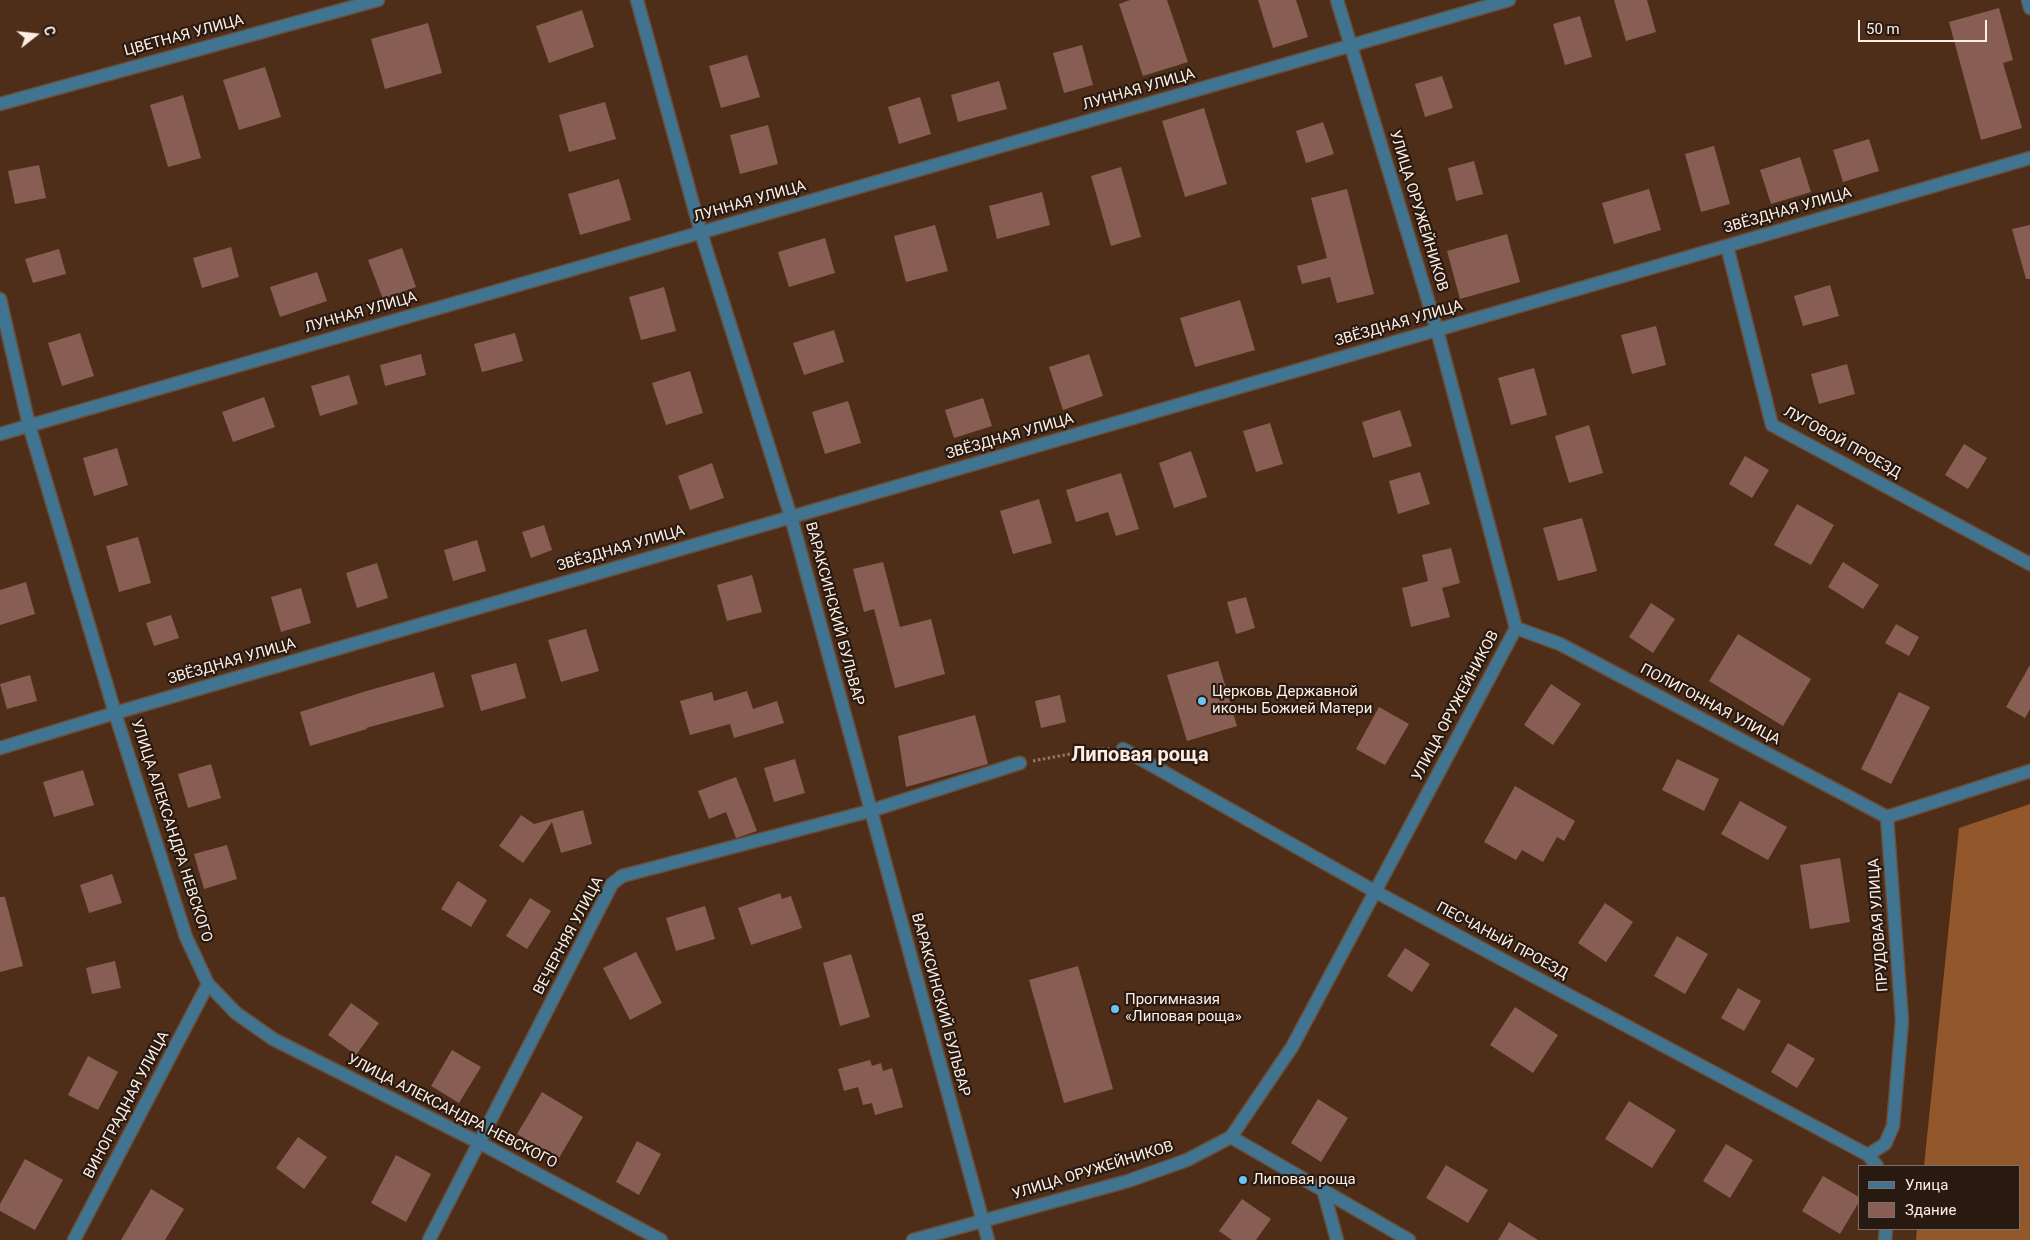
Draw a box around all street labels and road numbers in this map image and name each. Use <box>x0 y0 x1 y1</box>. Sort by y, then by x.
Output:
street label: ЦВЕТНАЯ УЛИЦА <box>122 11 246 61</box>
street label: ЛУННАЯ УЛИЦА <box>1081 65 1197 115</box>
street label: УЛИЦА ОРУЖЕЙНИКОВ <box>1385 128 1451 294</box>
street label: ЛУННАЯ УЛИЦА <box>692 177 808 227</box>
street label: ЗВЁЗДНАЯ УЛИЦА <box>1722 184 1854 238</box>
street label: ЛУННАЯ УЛИЦА <box>303 288 419 338</box>
street label: ЗВЁЗДНАЯ УЛИЦА <box>1333 297 1465 351</box>
street label: ЛУГОВОЙ ПРОЕЗД <box>1780 403 1904 483</box>
street label: ЗВЁЗДНАЯ УЛИЦА <box>944 410 1076 464</box>
street label: ВАРАКСИНСКИЙ БУЛЬВАР <box>801 520 867 708</box>
street label: ЗВЁЗДНАЯ УЛИЦА <box>555 522 687 576</box>
street label: УЛИЦА ОРУЖЕЙНИКОВ <box>1409 628 1503 784</box>
street label: ЗВЁЗДНАЯ УЛИЦА <box>166 635 298 689</box>
street label: ПОЛИГОННАЯ УЛИЦА <box>1637 660 1783 750</box>
street label: УЛИЦА АЛЕКСАНДРА НЕВСКОГО <box>126 717 216 945</box>
street label: ПРУДОВАЯ УЛИЦА <box>1865 858 1893 992</box>
street label: ВЕЧЕРНЯЯ УЛИЦА <box>530 874 608 998</box>
street label: ПЕСЧАНЫЙ ПРОЕЗД <box>1433 899 1571 983</box>
street label: ВАРАКСИНСКИЙ БУЛЬВАР <box>907 911 973 1099</box>
street label: ВИНОГРАДНАЯ УЛИЦА <box>81 1028 173 1182</box>
street label: УЛИЦА АЛЕКСАНДРА НЕВСКОГО <box>344 1051 560 1173</box>
street label: УЛИЦА ОРУЖЕЙНИКОВ <box>1010 1138 1176 1204</box>

